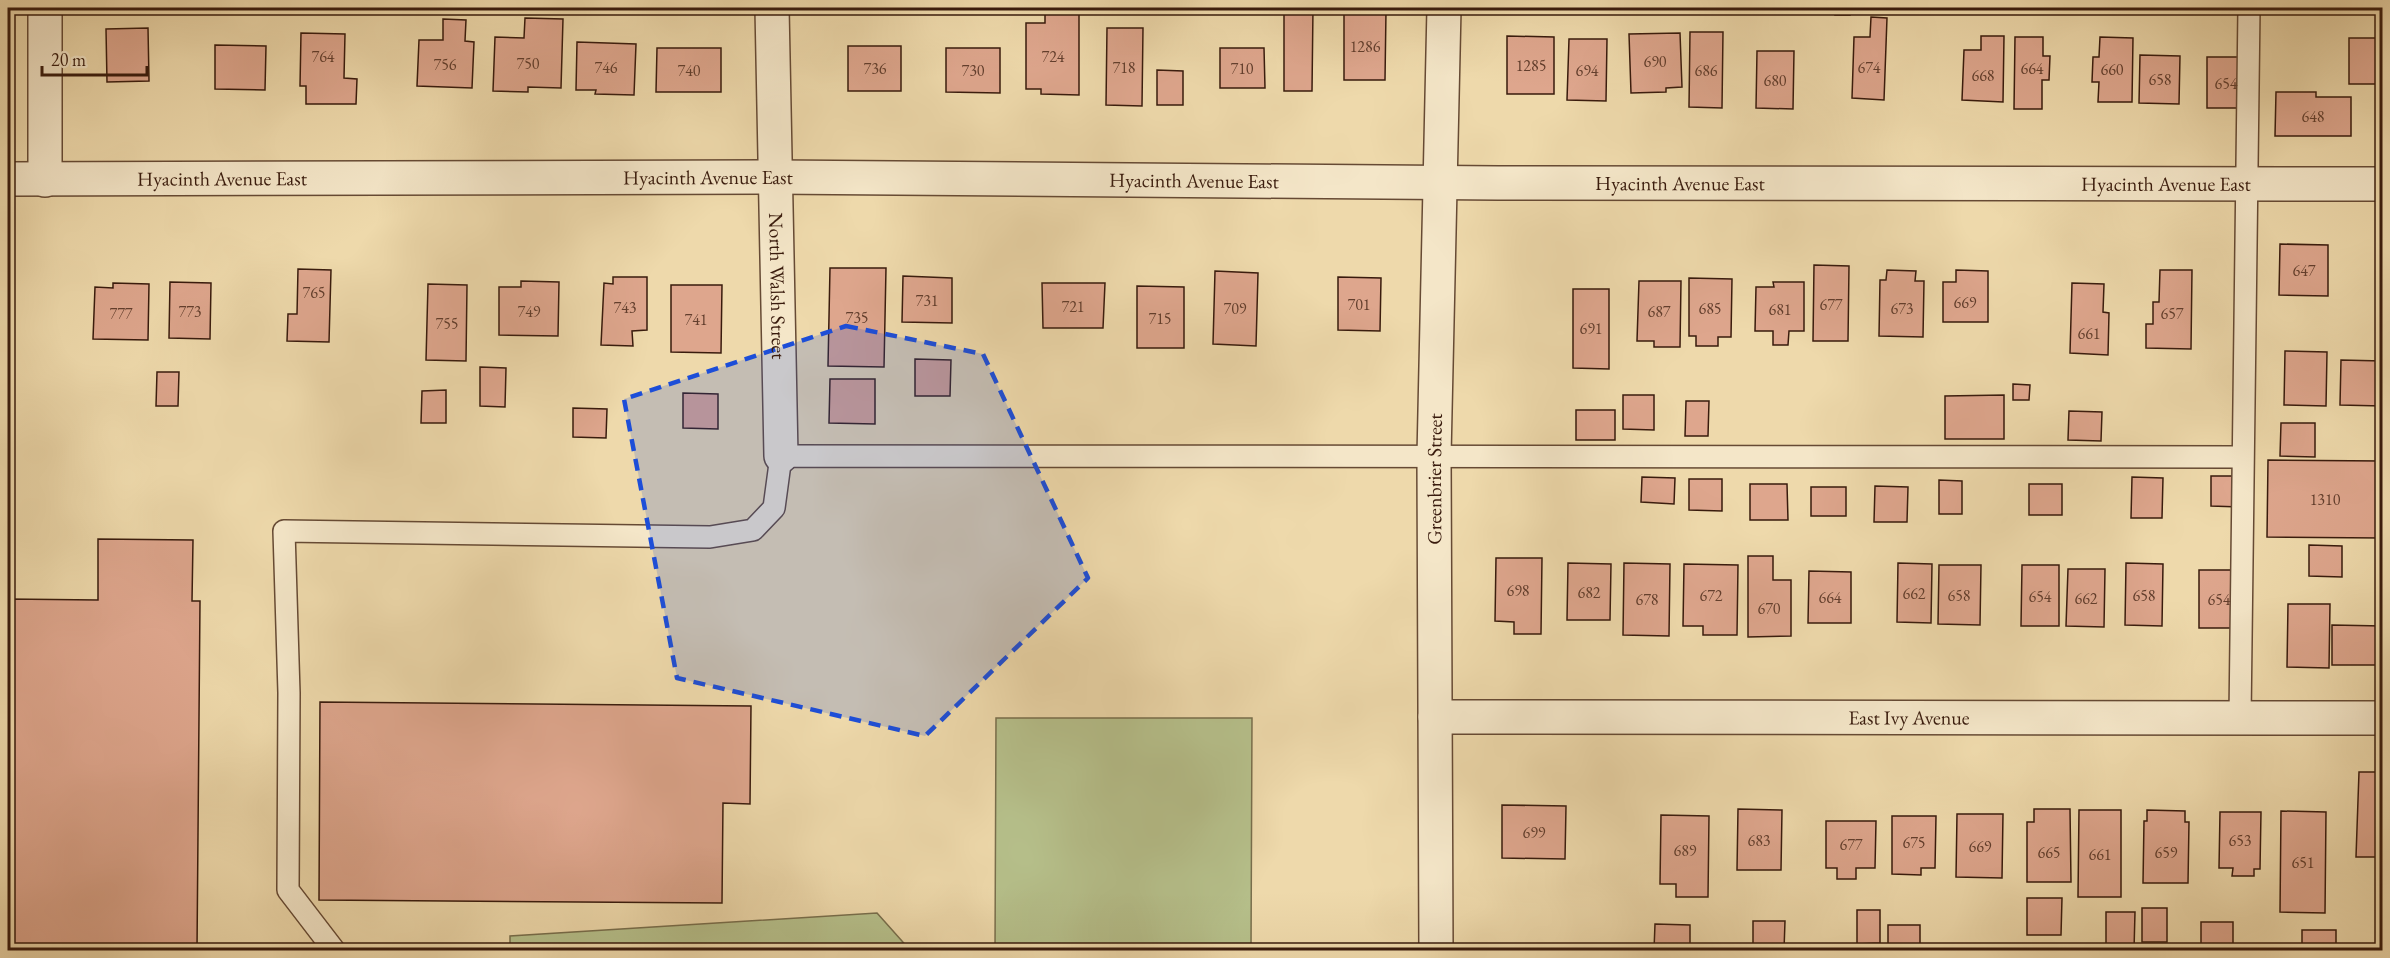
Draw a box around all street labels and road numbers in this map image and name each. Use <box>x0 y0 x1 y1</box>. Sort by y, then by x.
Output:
street label: Hyacinth Avenue East <box>623 164 794 190</box>
street label: Hyacinth Avenue East <box>137 165 308 192</box>
street label: Hyacinth Avenue East <box>1109 167 1280 194</box>
street label: Hyacinth Avenue East <box>1595 170 1766 196</box>
street label: Hyacinth Avenue East <box>2081 171 2252 197</box>
street label: North Walsh Street <box>763 212 792 360</box>
street label: Greenbrier Street <box>1421 412 1448 545</box>
street label: East Ivy Avenue <box>1848 704 1970 731</box>

